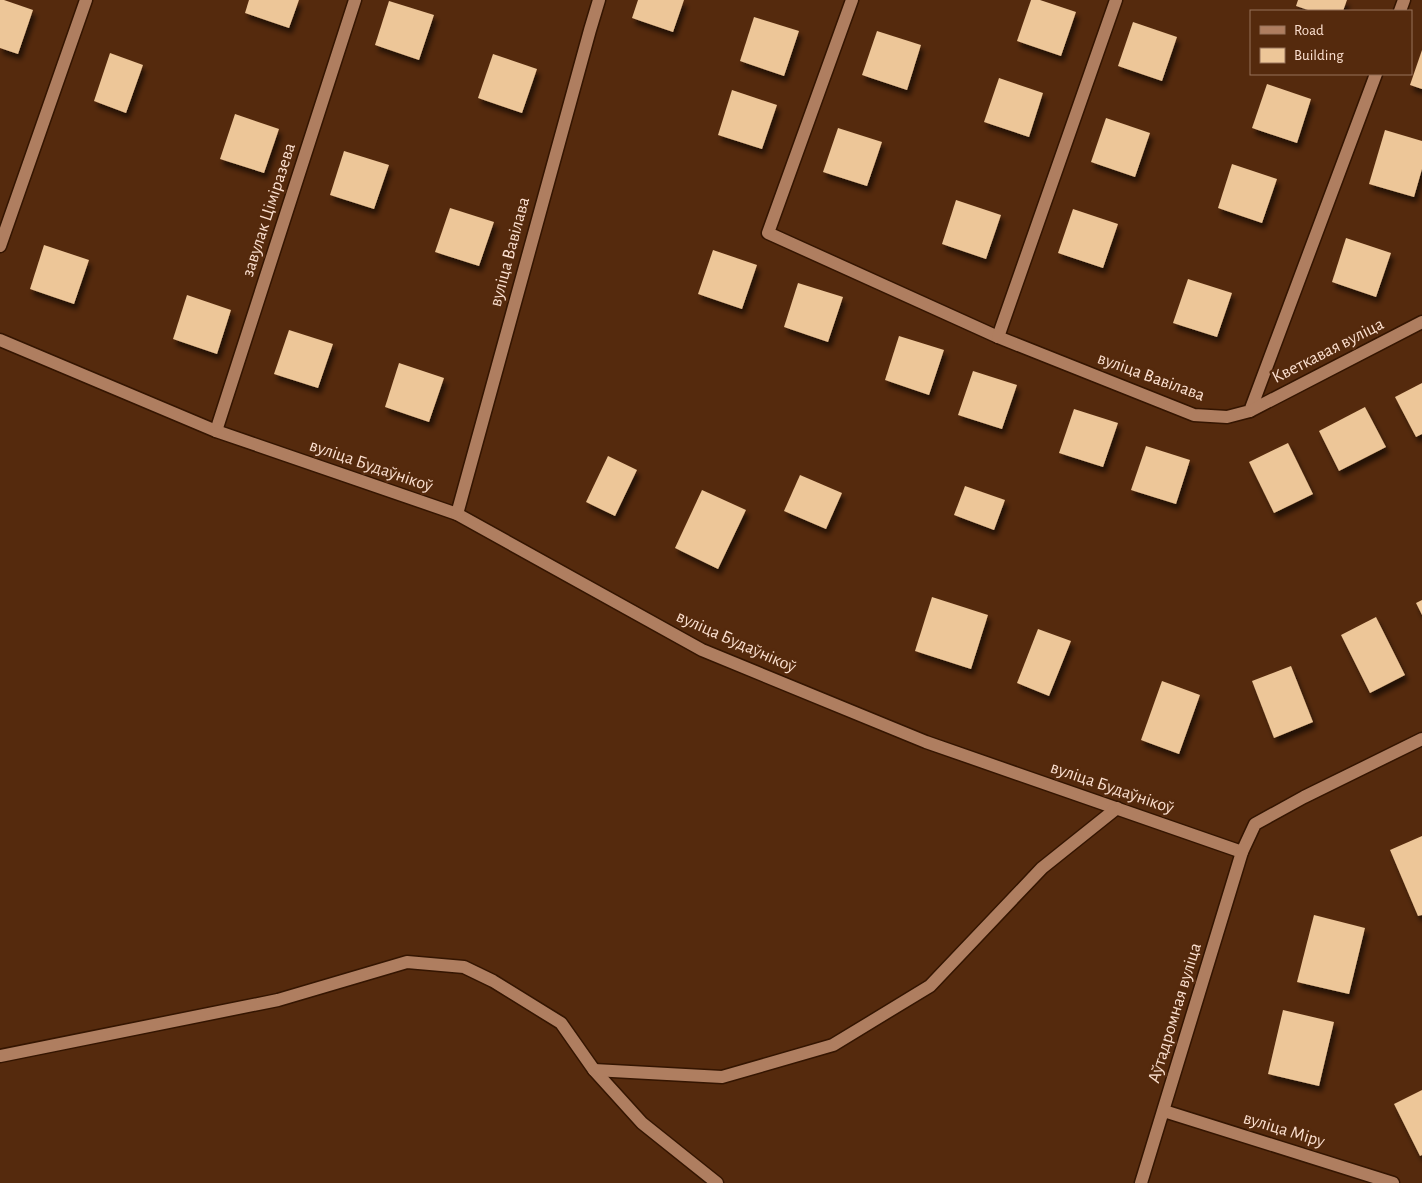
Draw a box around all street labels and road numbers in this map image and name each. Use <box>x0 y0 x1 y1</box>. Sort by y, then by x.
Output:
street label: завулак Ціміразева <box>239 141 299 279</box>
street label: вуліца Вавілава <box>487 195 533 309</box>
street label: Кветкавая вуліца <box>1269 315 1387 387</box>
street label: вуліца Вавілава <box>1095 349 1207 405</box>
street label: вуліца Будаўнікоў <box>307 436 435 496</box>
street label: вуліца Будаўнікоў <box>673 608 799 677</box>
street label: вуліца Будаўнікоў <box>1048 758 1176 818</box>
street label: Аўтадромная вуліца <box>1145 941 1205 1085</box>
street label: вуліца Міру <box>1241 1109 1327 1151</box>

